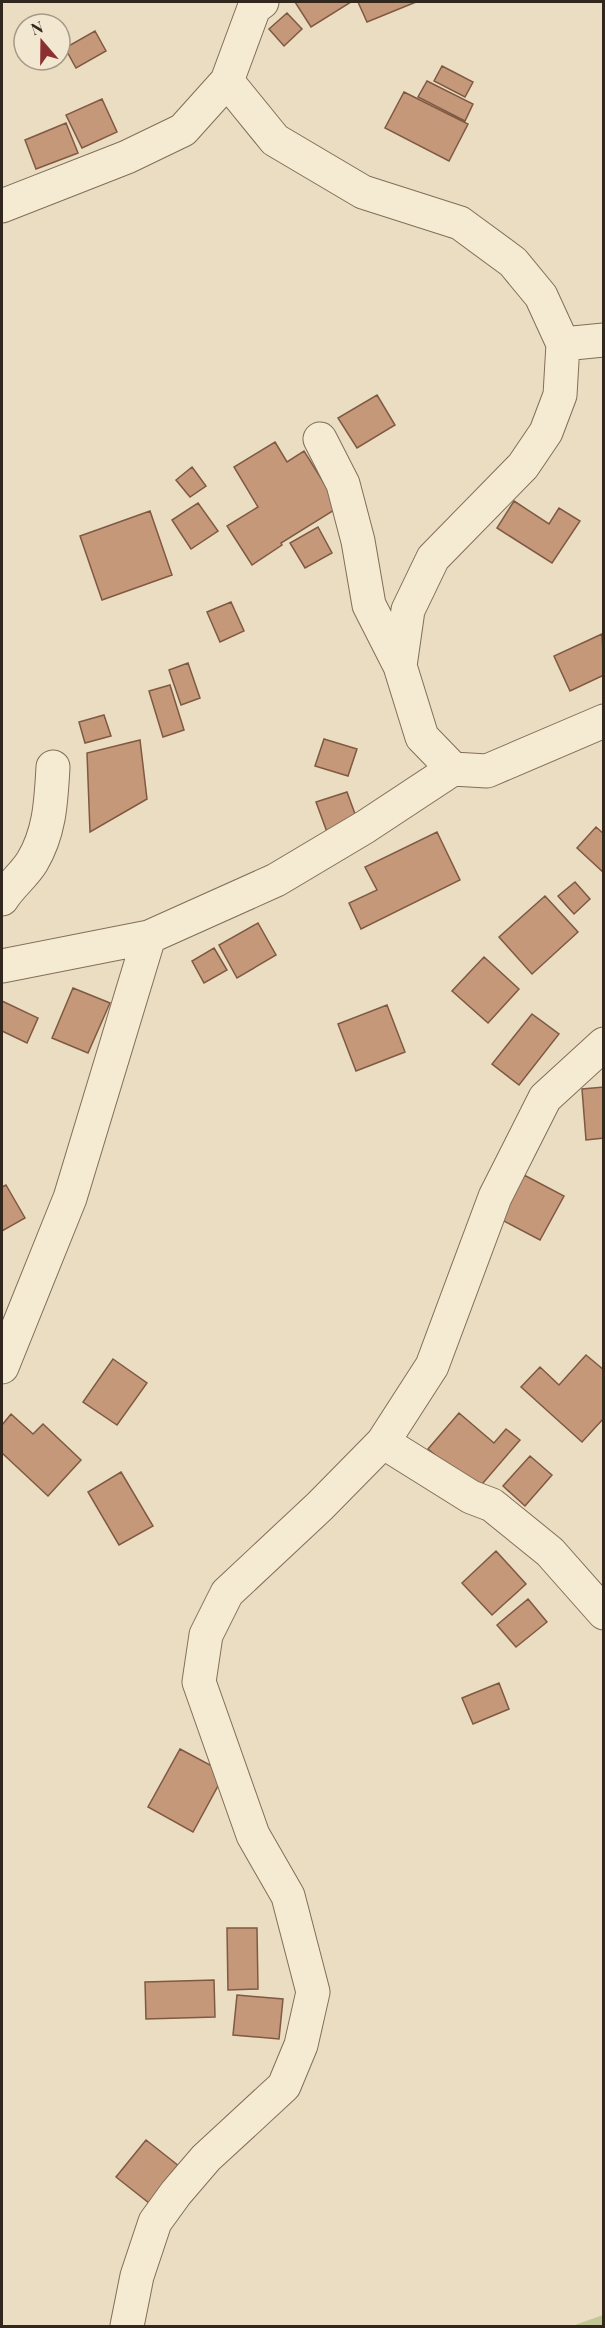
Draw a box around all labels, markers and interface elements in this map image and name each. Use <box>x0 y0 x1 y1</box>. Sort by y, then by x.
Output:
north arrow <box>12 12 72 72</box>
text: N <box>28 15 46 39</box>

